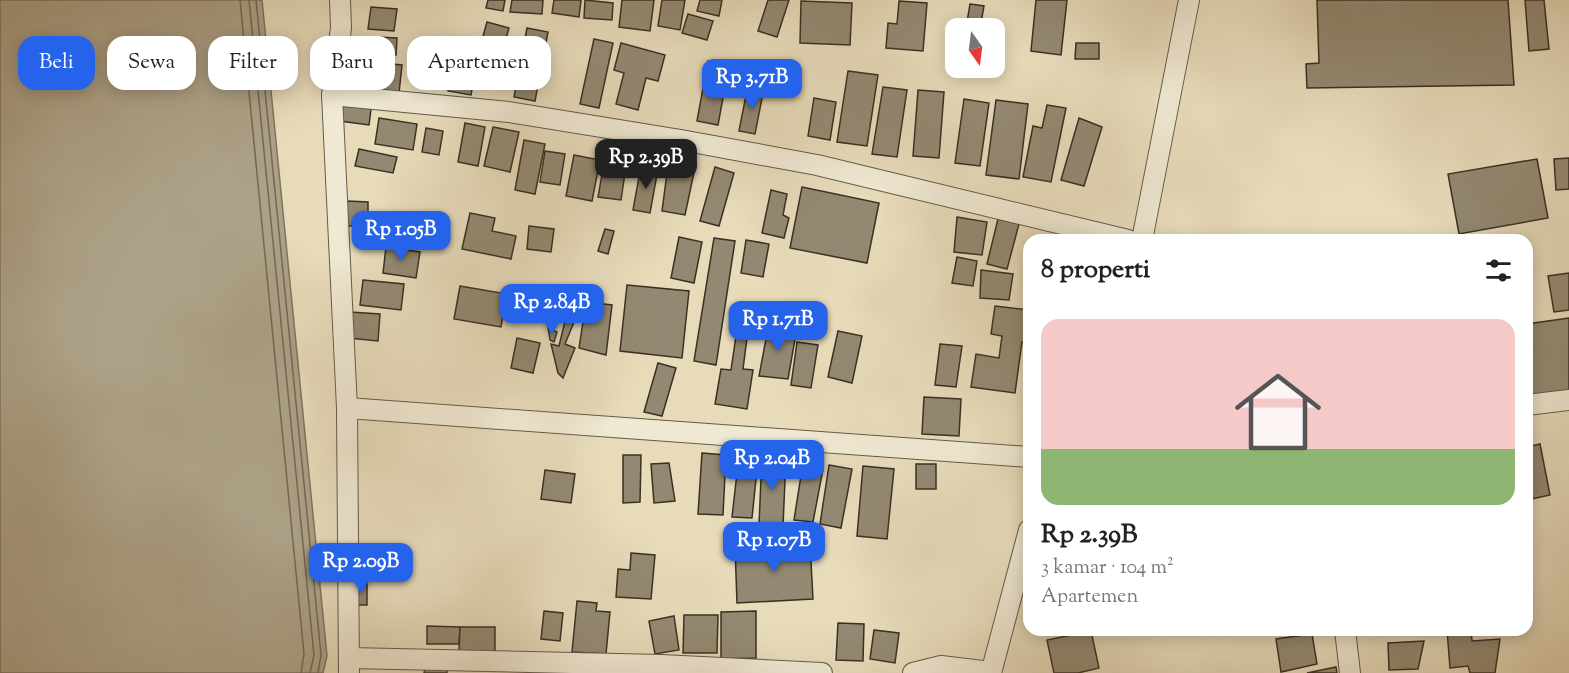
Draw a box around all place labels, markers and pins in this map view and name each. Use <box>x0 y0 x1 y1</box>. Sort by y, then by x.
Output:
pin: Rp 3.71B <box>690 59 814 110</box>
pin: Rp 2.39B <box>584 139 708 190</box>
pin: Rp 1.05B <box>339 211 463 262</box>
pin: Rp 2.84B <box>490 284 614 335</box>
pin: Rp 1.71B <box>716 301 840 352</box>
pin: Rp 2.04B <box>710 440 834 491</box>
pin: Rp 1.07B <box>712 522 836 573</box>
pin: Rp 2.09B <box>299 543 423 594</box>

